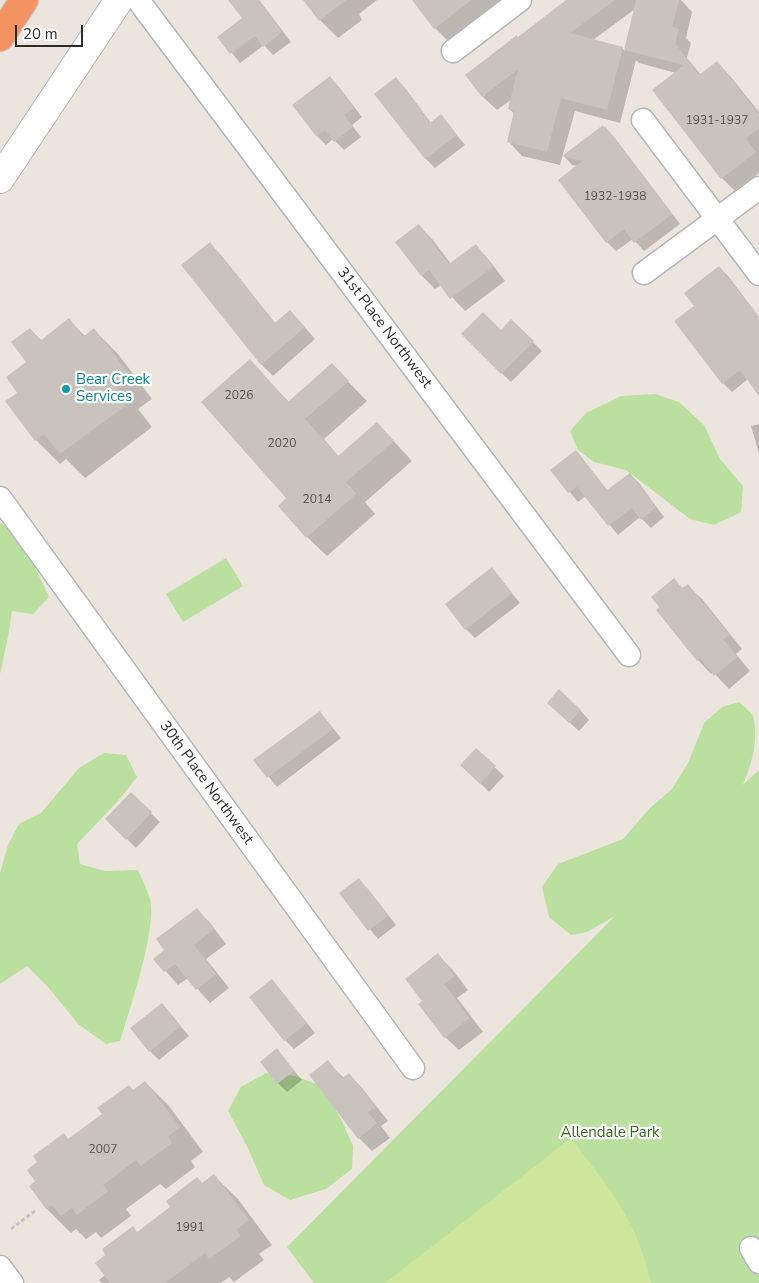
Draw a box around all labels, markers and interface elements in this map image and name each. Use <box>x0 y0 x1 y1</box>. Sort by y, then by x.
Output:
scale bar <box>18 15 85 47</box>
text: 20 m <box>23 24 58 44</box>
house number: 1931-1937 <box>686 114 748 128</box>
house number: 1932-1938 <box>584 190 646 204</box>
street label: 31st Place Northwest <box>333 264 435 392</box>
place label: Bear Creek Services <box>76 371 150 406</box>
marker: Bear Creek Services <box>60 383 72 395</box>
house number: 2026 <box>225 389 253 403</box>
house number: 2020 <box>268 437 296 451</box>
house number: 2014 <box>303 493 331 507</box>
street label: 30th Place Northwest <box>155 718 257 848</box>
park label: Allendale Park <box>560 1124 660 1142</box>
house number: 2007 <box>89 1143 117 1157</box>
house number: 1991 <box>176 1221 204 1235</box>

